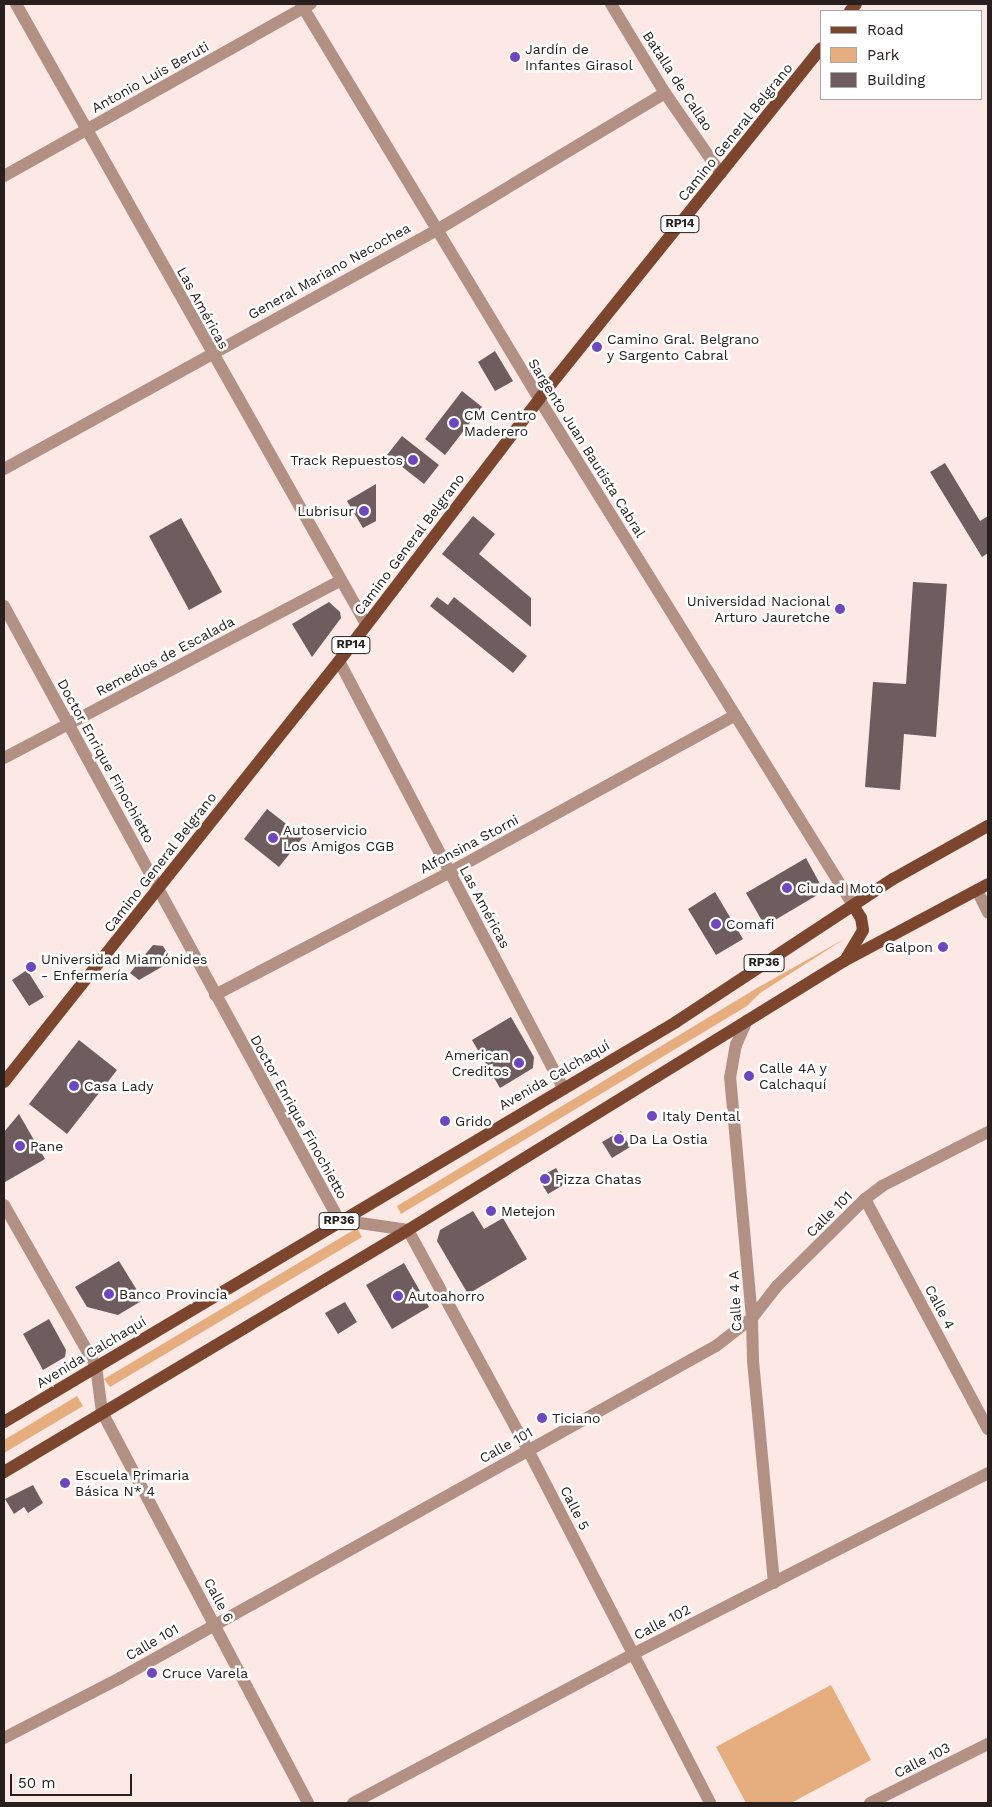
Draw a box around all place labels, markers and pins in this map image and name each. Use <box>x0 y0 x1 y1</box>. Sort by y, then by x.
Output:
place label: Jardín de Infantes Girasol <box>525 41 633 74</box>
marker: Jardín de Infantes Girasol <box>509 51 521 63</box>
place label: Camino Gral. Belgrano y Sargento Cabral <box>607 331 759 364</box>
marker: Camino Gral. Belgrano y Sargento Cabral <box>591 341 603 353</box>
place label: CM Centro Maderero <box>464 407 536 440</box>
marker: CM Centro Maderero <box>448 417 460 429</box>
place label: Track Repuestos <box>290 452 403 468</box>
marker: Track Repuestos <box>407 454 419 466</box>
place label: Lubrisur <box>297 503 354 519</box>
marker: Lubrisur <box>358 505 370 517</box>
place label: Universidad Nacional Arturo Jauretche <box>687 593 830 626</box>
marker: Universidad Nacional Arturo Jauretche <box>834 603 846 615</box>
place label: Autoservicio Los Amigos CGB <box>283 822 395 854</box>
marker: Autoservicio Los Amigos CGB <box>267 832 279 844</box>
place label: Ciudad Moto <box>797 880 884 896</box>
marker: Ciudad Moto <box>781 882 793 894</box>
place label: Comafi <box>726 916 774 932</box>
marker: Comafi <box>710 918 722 930</box>
place label: Galpon <box>885 939 933 955</box>
marker: Galpon <box>937 941 949 953</box>
place label: Universidad Miamónides - Enfermería <box>41 951 207 984</box>
marker: Universidad Miamónides - Enfermería <box>25 961 37 973</box>
place label: American Creditos <box>444 1047 509 1080</box>
marker: American Creditos <box>513 1057 525 1069</box>
place label: Calle 4A y Calchaquí <box>759 1060 828 1092</box>
marker: Calle 4A y Calchaquí <box>743 1070 755 1082</box>
place label: Casa Lady <box>84 1078 154 1094</box>
marker: Casa Lady <box>68 1080 80 1092</box>
place label: Italy Dental <box>662 1108 741 1124</box>
marker: Italy Dental <box>646 1110 658 1122</box>
place label: Grido <box>455 1113 492 1129</box>
marker: Grido <box>439 1115 451 1127</box>
place label: Da La Ostia <box>629 1131 708 1147</box>
marker: Da La Ostia <box>613 1133 625 1145</box>
place label: Pane <box>30 1138 63 1154</box>
marker: Pane <box>14 1140 26 1152</box>
place label: Pizza Chatas <box>555 1171 642 1187</box>
marker: Pizza Chatas <box>539 1173 551 1185</box>
place label: Metejon <box>501 1203 555 1219</box>
marker: Metejon <box>485 1205 497 1217</box>
place label: Banco Provincia <box>119 1286 227 1302</box>
marker: Banco Provincia <box>103 1288 115 1300</box>
place label: Autoahorro <box>408 1288 485 1304</box>
marker: Autoahorro <box>392 1290 404 1302</box>
place label: Ticiano <box>552 1410 601 1426</box>
marker: Ticiano <box>536 1412 548 1424</box>
place label: Escuela Primaria Básica N* 4 <box>75 1467 189 1500</box>
marker: Escuela Primaria Básica N* 4 <box>59 1477 71 1489</box>
place label: Cruce Varela <box>162 1665 249 1681</box>
marker: Cruce Varela <box>146 1667 158 1679</box>

